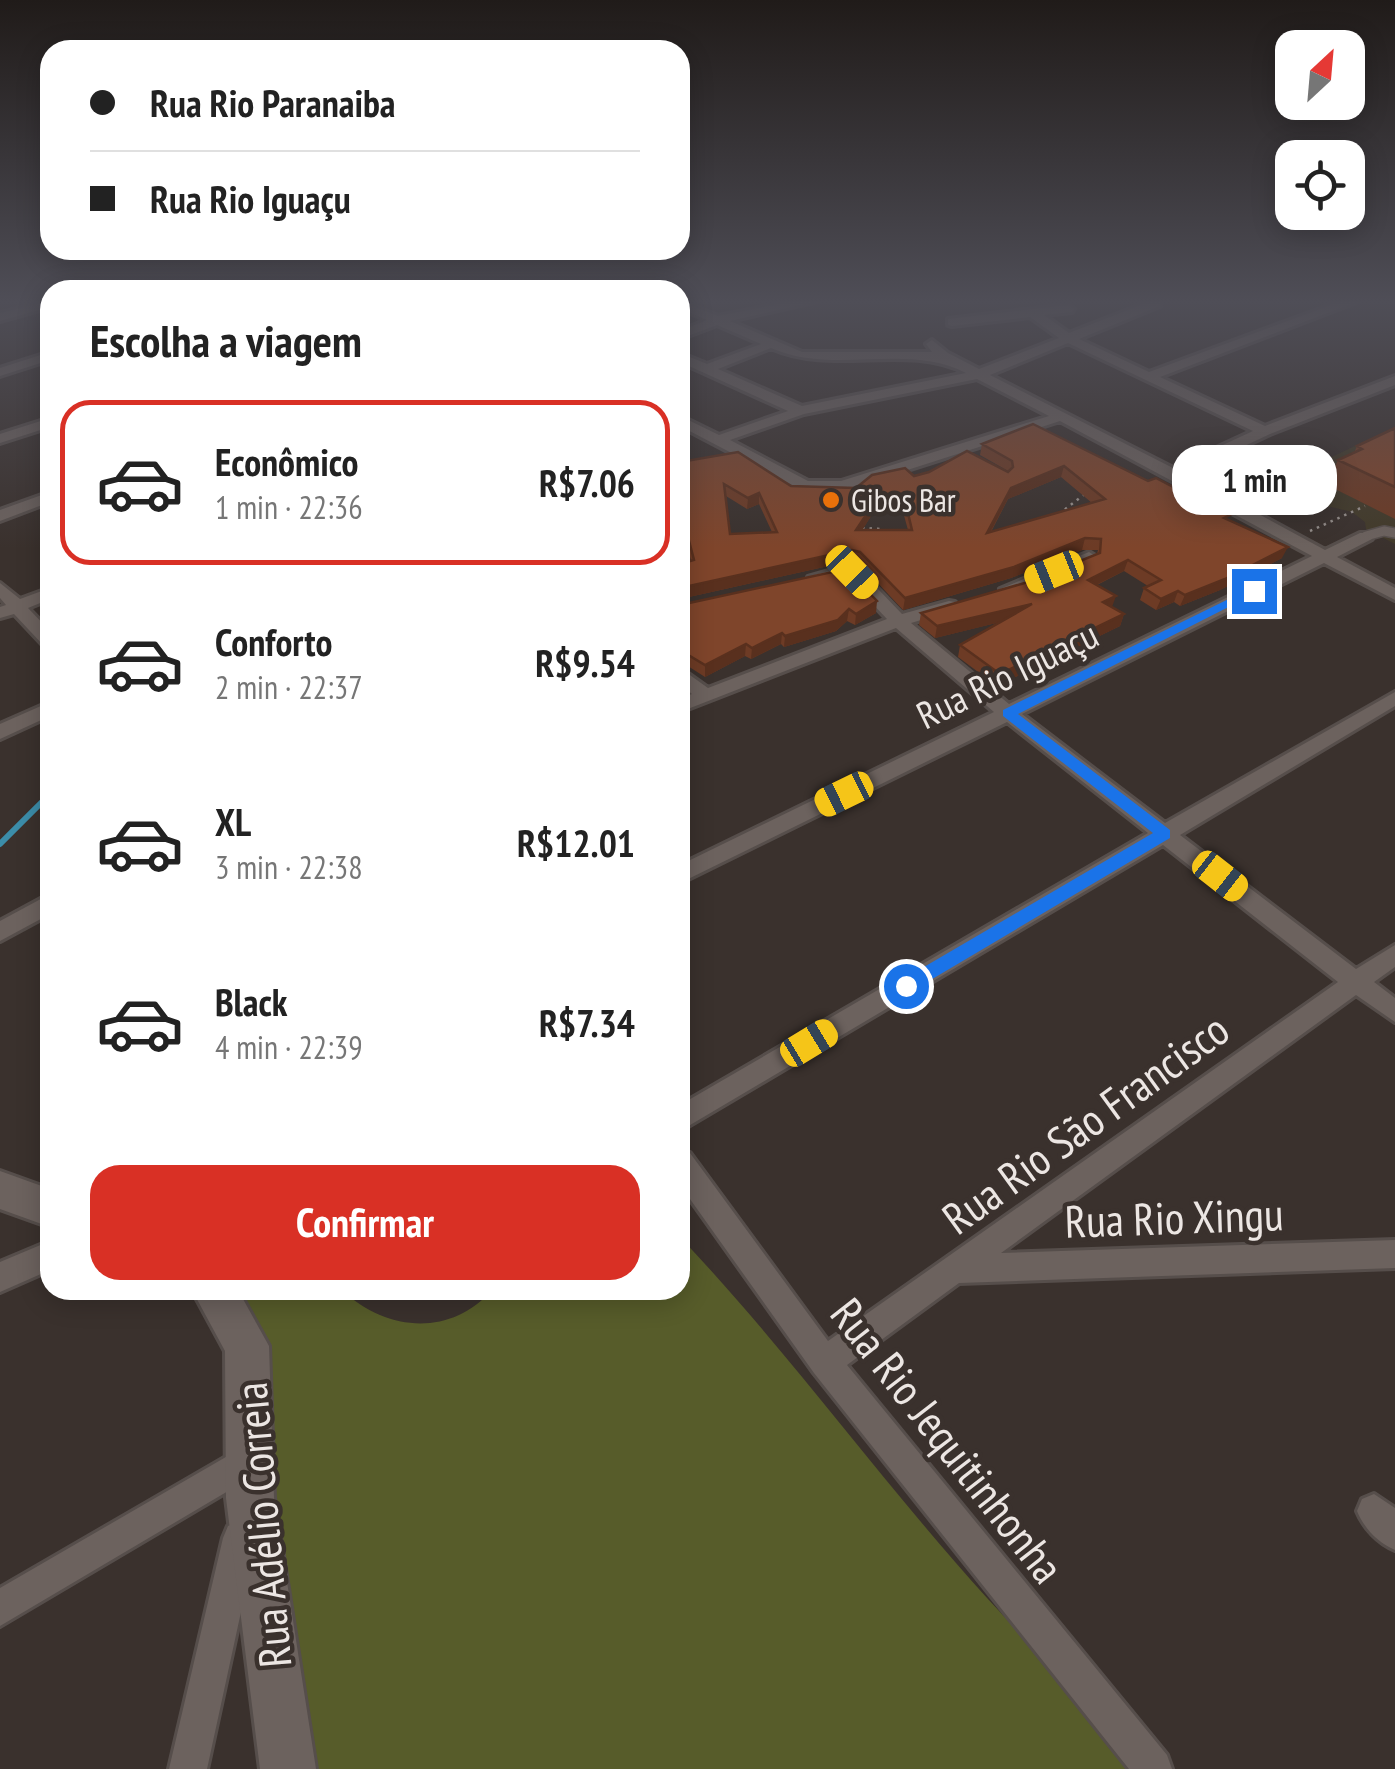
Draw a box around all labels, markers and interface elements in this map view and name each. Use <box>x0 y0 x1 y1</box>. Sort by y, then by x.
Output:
north arrow <box>1275 30 1365 120</box>
map controls <box>1275 30 1365 230</box>
text: Rua Rio Paranaiba <box>150 78 396 127</box>
button: locate <box>1275 140 1365 230</box>
text: Rua Rio Iguaçu <box>150 174 351 223</box>
text: Escolha a viagem <box>90 311 362 369</box>
text: Econômico <box>215 437 359 486</box>
icon: car <box>95 438 185 528</box>
callout: 1 min <box>1172 446 1336 516</box>
text: R$7.06 <box>539 458 635 507</box>
text: 1 min <box>1222 459 1287 501</box>
place label: Gibos Bar <box>851 479 956 521</box>
text: 1 min · 22:36 <box>215 486 363 528</box>
marker: Gibos Bar <box>820 489 842 511</box>
car <box>820 540 884 604</box>
car <box>1021 547 1087 597</box>
route end <box>1232 569 1277 614</box>
street label: Rua Rio Iguaçu <box>908 609 1106 739</box>
text: Conforto <box>215 617 332 666</box>
icon: car <box>95 618 185 708</box>
text: R$9.54 <box>535 638 635 687</box>
text: 2 min · 22:37 <box>215 666 363 708</box>
car <box>810 767 878 821</box>
text: XL <box>215 797 251 846</box>
icon: car <box>95 798 185 888</box>
text: R$12.01 <box>517 818 635 867</box>
text: 3 min · 22:38 <box>215 846 363 888</box>
car <box>1187 846 1253 906</box>
route start <box>884 964 929 1009</box>
text: Black <box>215 977 288 1026</box>
icon: car <box>95 978 185 1068</box>
text: R$7.34 <box>539 998 635 1047</box>
street label: Rua Rio São Francisco <box>931 1000 1239 1246</box>
car <box>776 1015 842 1071</box>
text: 4 min · 22:39 <box>215 1026 363 1068</box>
button: Confirmar <box>90 1165 640 1280</box>
street label: Rua Rio Xingu <box>1064 1184 1284 1250</box>
street label: Rua Rio Jequitinhonha <box>819 1286 1077 1594</box>
street label: Rua Adélio Correia <box>221 1380 303 1670</box>

